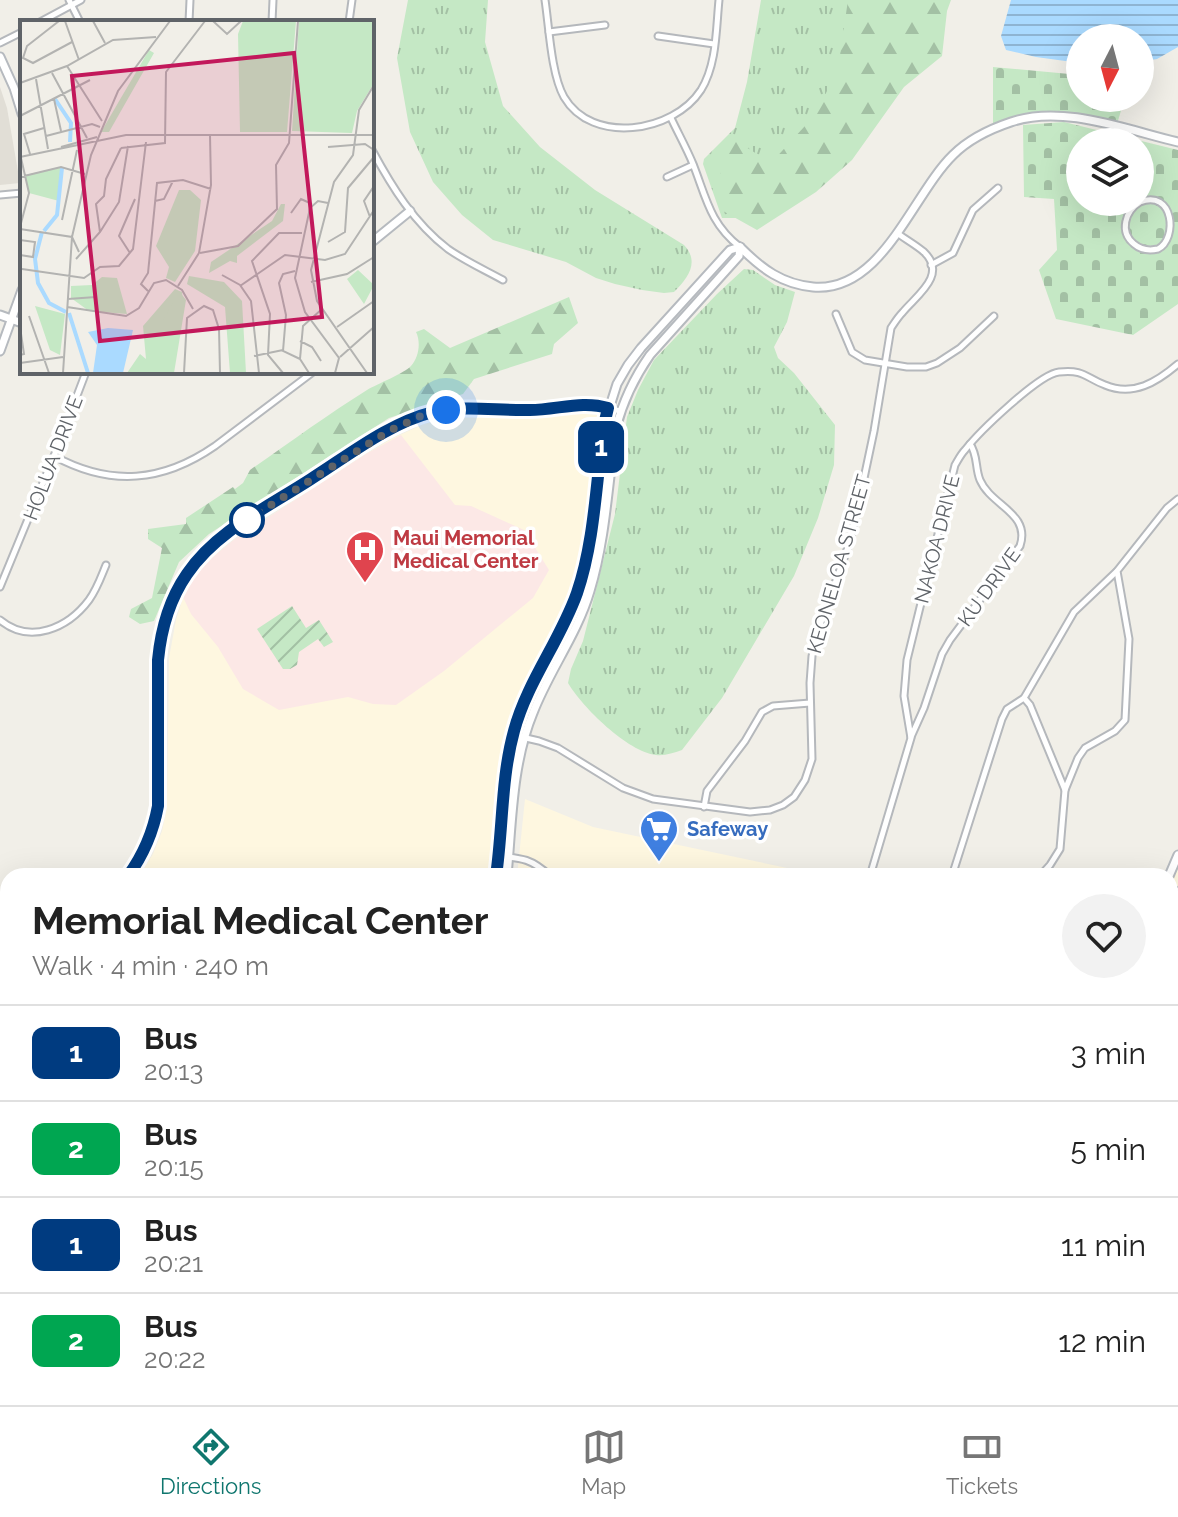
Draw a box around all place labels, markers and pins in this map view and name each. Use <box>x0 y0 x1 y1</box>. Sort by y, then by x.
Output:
unlabelled marker <box>230 503 264 537</box>
place label: Maui Memorial Medical Center <box>393 526 539 573</box>
hospital icon: Maui Memorial Medical Center <box>344 529 386 584</box>
supermarket icon: Safeway <box>638 808 680 863</box>
place label: Safeway <box>687 817 768 841</box>

